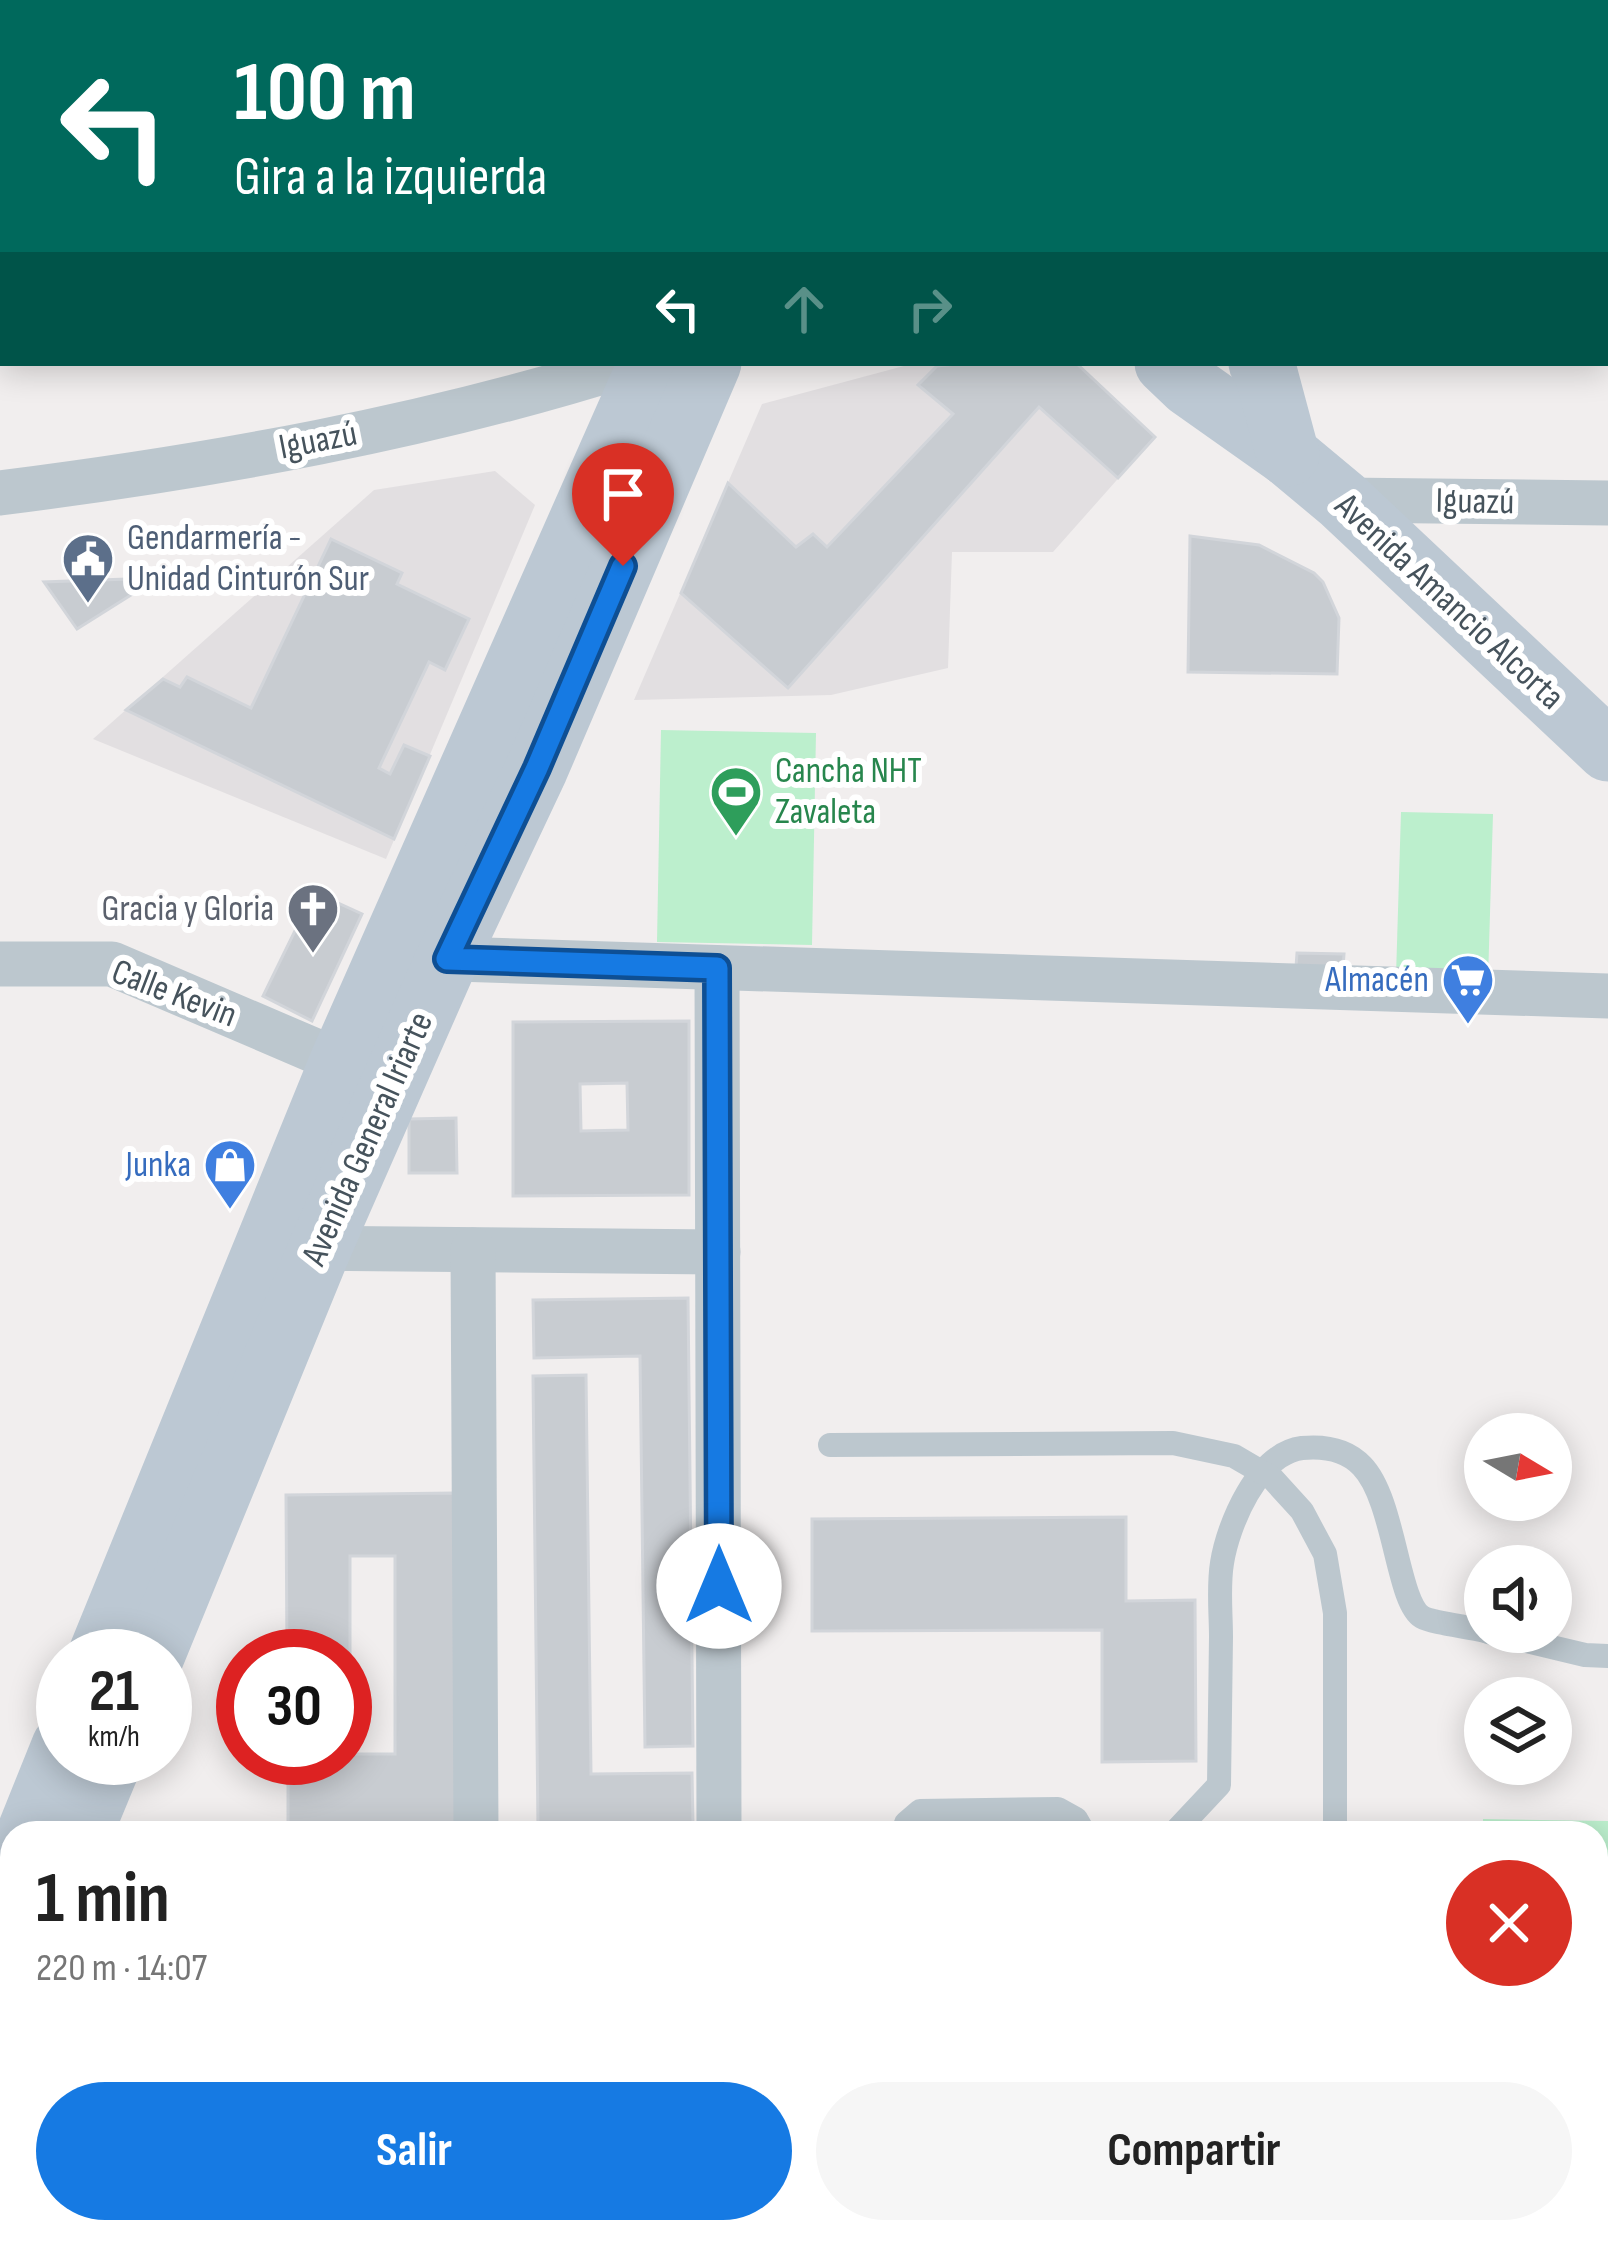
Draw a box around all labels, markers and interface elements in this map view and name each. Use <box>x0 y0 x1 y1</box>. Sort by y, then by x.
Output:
text: 100 m <box>234 43 416 144</box>
icon: left <box>36 48 192 204</box>
text: Gira a la izquierda <box>234 145 547 210</box>
icon: left <box>645 276 711 342</box>
icon: ahead <box>771 276 837 342</box>
icon: right <box>897 276 963 342</box>
street label: Iguazú <box>275 412 361 470</box>
pin <box>572 443 674 566</box>
icon: arrive <box>590 461 656 527</box>
street label: Iguazú <box>1435 480 1515 524</box>
street label: Avenida Amancio Alcorta <box>1325 484 1572 719</box>
place label: Gendarmería - Unidad Cinturón Sur <box>127 517 369 601</box>
public building icon: Gendarmería - Unidad Cinturón Sur <box>60 531 116 605</box>
place label: Cancha NHT Zavaleta <box>775 750 922 834</box>
sports icon: Cancha NHT Zavaleta <box>708 764 764 838</box>
church icon: Gracia y Gloria <box>285 881 341 955</box>
place label: Gracia y Gloria <box>101 888 274 931</box>
street label: Calle Kevin <box>106 951 242 1037</box>
supermarket icon: Almacén <box>1440 952 1496 1026</box>
place label: Almacén <box>1324 959 1429 1002</box>
street label: Avenida General Iriarte <box>293 1006 443 1273</box>
shop icon: Junka <box>202 1137 258 1211</box>
place label: Junka <box>125 1144 191 1187</box>
north arrow <box>1464 1413 1572 1521</box>
map controls <box>1464 1413 1572 1785</box>
position arrow <box>656 1523 782 1649</box>
button: sound <box>1464 1545 1572 1653</box>
speed limit sign: 30 <box>216 1629 372 1785</box>
text: 21 <box>89 1656 139 1728</box>
button: layers <box>1464 1677 1572 1785</box>
text: km/h <box>88 1719 140 1755</box>
text: 1 min <box>36 1856 170 1943</box>
button: close <box>1446 1860 1572 1986</box>
text: 220 m · 14:07 <box>36 1945 207 1992</box>
button: Salir <box>36 2082 792 2220</box>
button: Compartir <box>816 2082 1572 2220</box>

